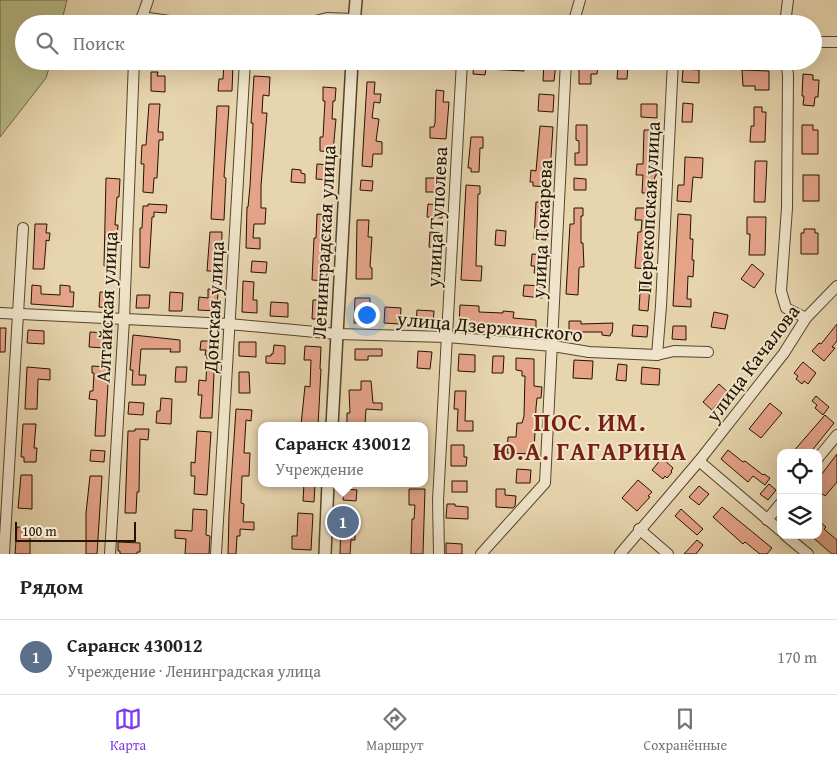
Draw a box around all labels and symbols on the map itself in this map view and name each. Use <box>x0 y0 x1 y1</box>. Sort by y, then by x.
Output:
street label: Перекопская улица <box>629 120 667 294</box>
street label: Ленинградская улица <box>303 144 343 340</box>
street label: улица Туполева <box>418 145 454 289</box>
street label: улица Токарева <box>523 158 559 300</box>
street label: Алтайская улица <box>88 230 124 383</box>
street label: Донская улица <box>195 240 231 375</box>
street label: улица Качалова <box>697 298 806 429</box>
your location <box>354 302 380 328</box>
street label: улица Дзержинского <box>395 303 584 349</box>
district label: ПОС. ИМ. Ю.А. ГАГАРИНА <box>493 404 687 469</box>
pin: 1 <box>327 503 359 541</box>
scale bar <box>15 519 136 542</box>

